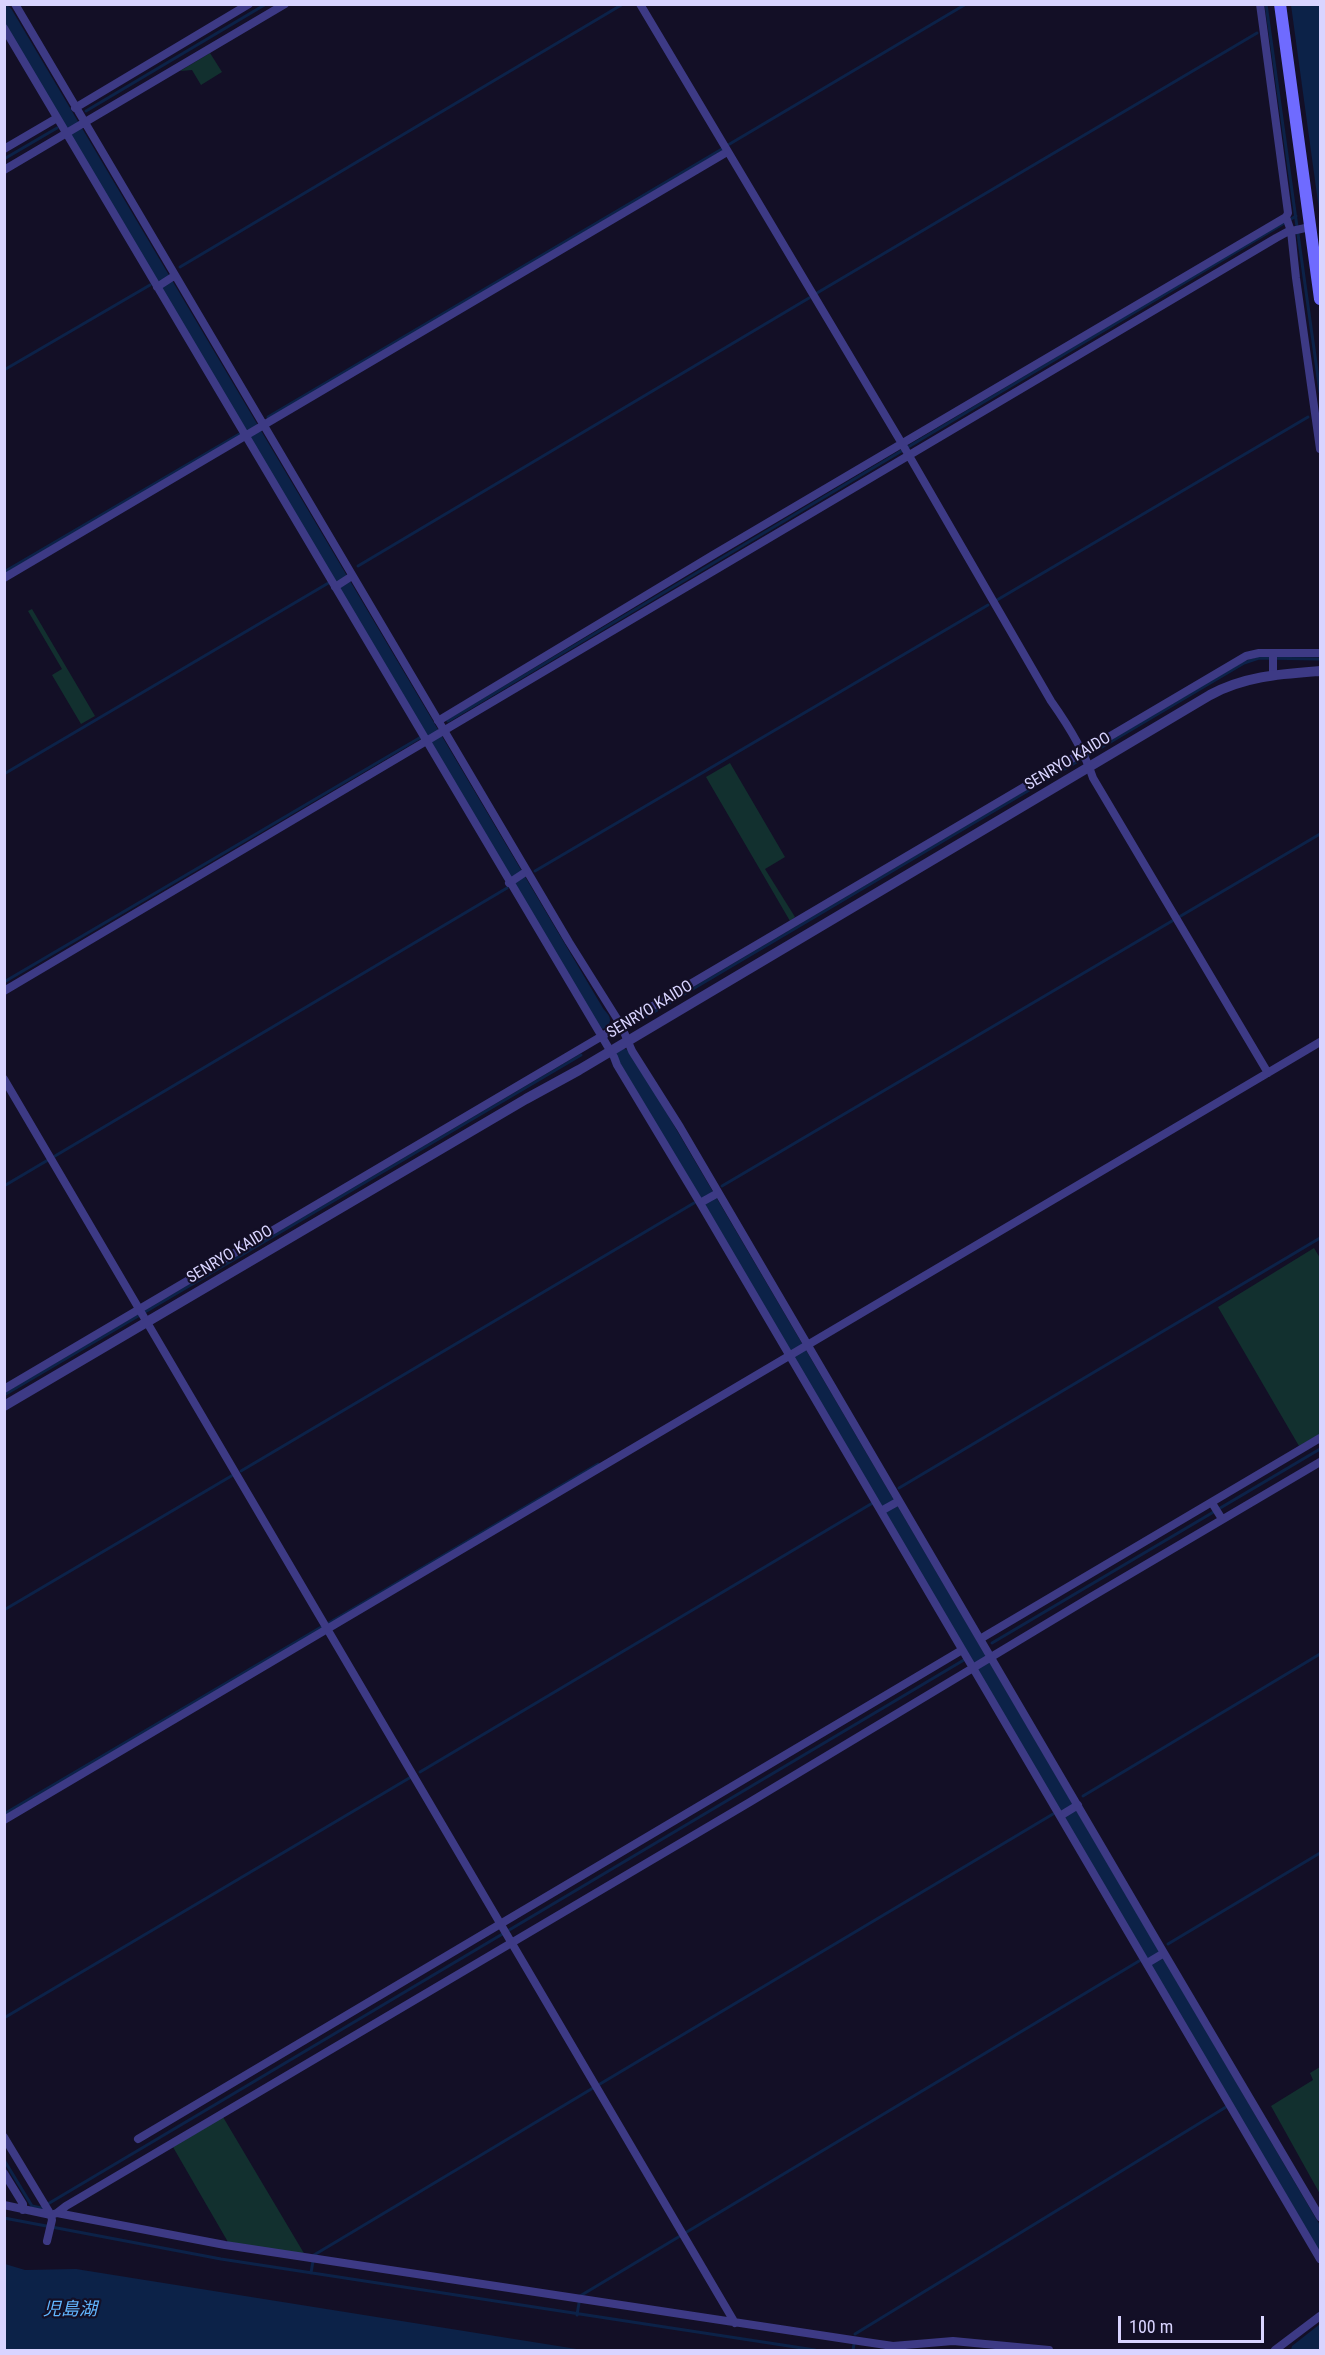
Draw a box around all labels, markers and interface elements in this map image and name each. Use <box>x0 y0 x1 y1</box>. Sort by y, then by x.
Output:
street label: SENRYO KAIDO <box>1022 729 1114 795</box>
street label: SENRYO KAIDO <box>604 977 696 1043</box>
street label: SENRYO KAIDO <box>184 1222 276 1288</box>
water label: 児島湖 <box>43 2299 97 2321</box>
scale bar <box>1121 2304 1266 2342</box>
text: 100 m <box>1129 2316 1173 2337</box>

